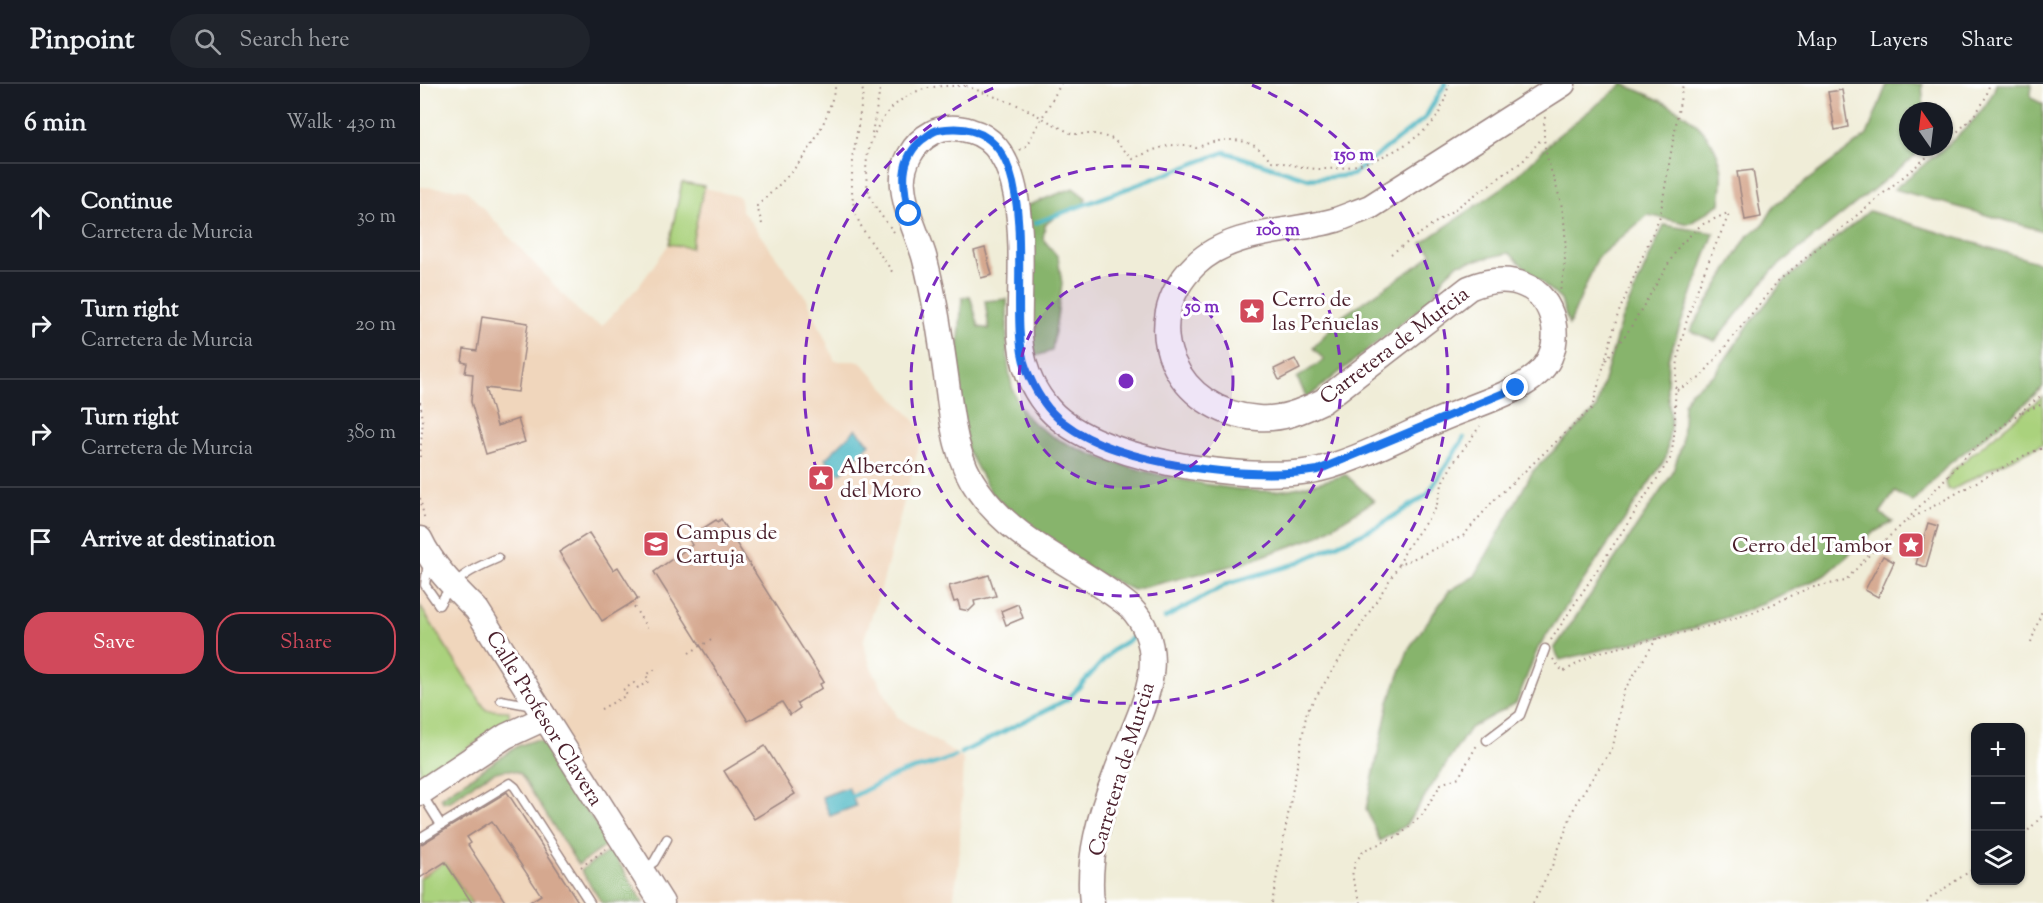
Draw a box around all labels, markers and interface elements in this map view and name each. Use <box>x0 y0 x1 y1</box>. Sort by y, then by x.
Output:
search box <box>170 14 590 68</box>
text: Pinpoint <box>30 21 134 61</box>
icon: search <box>191 25 224 58</box>
text: Search here <box>239 25 350 57</box>
text: Map <box>1797 26 1837 56</box>
text: Layers <box>1870 26 1928 56</box>
text: Share <box>1961 26 2013 56</box>
north arrow <box>1899 102 1953 156</box>
text: 6 min <box>24 105 87 142</box>
text: Walk · 430 m <box>286 109 396 138</box>
text: 150 m <box>1334 143 1374 169</box>
text: Continue <box>81 187 172 219</box>
route start <box>895 200 921 226</box>
icon: ahead <box>24 201 57 234</box>
text: 30 m <box>357 203 396 232</box>
text: 100 m <box>1256 218 1300 244</box>
text: Carretera de Murcia <box>81 219 253 248</box>
street label: Carretera de Murcia <box>1314 280 1477 413</box>
place label: Cerro de las Peñuelas <box>1272 286 1379 340</box>
text: Turn right <box>81 295 178 327</box>
text: 50 m <box>1183 295 1219 321</box>
place icon: Cerro de las Peñuelas <box>1237 296 1267 326</box>
icon: right <box>24 309 57 342</box>
text: 20 m <box>355 311 396 340</box>
text: Carretera de Murcia <box>81 327 253 356</box>
centre of rings <box>1116 371 1136 391</box>
route end <box>1502 374 1528 400</box>
text: Turn right <box>81 403 178 435</box>
icon: right <box>24 417 57 450</box>
text: 380 m <box>347 419 396 448</box>
text: Carretera de Murcia <box>81 435 253 464</box>
place label: Albercón del Moro <box>840 453 926 507</box>
place icon: Albercón del Moro <box>806 463 836 493</box>
place label: Campus de Cartuja <box>676 519 777 573</box>
icon: arrive <box>24 525 57 558</box>
text: Arrive at destination <box>81 525 276 557</box>
school or university icon: Campus de Cartuja <box>641 529 671 559</box>
place icon: Cerro del Tambor <box>1896 530 1926 560</box>
place label: Cerro del Tambor <box>1732 532 1892 562</box>
button: Save <box>24 612 204 674</box>
button: Share <box>216 612 396 674</box>
street label: Calle Profesor Clavera <box>477 626 610 813</box>
street label: Carretera de Murcia <box>1082 679 1164 860</box>
map controls <box>1971 723 2025 885</box>
button: + <box>1971 723 2025 777</box>
button: − <box>1971 777 2025 831</box>
button: layers <box>1971 831 2025 885</box>

